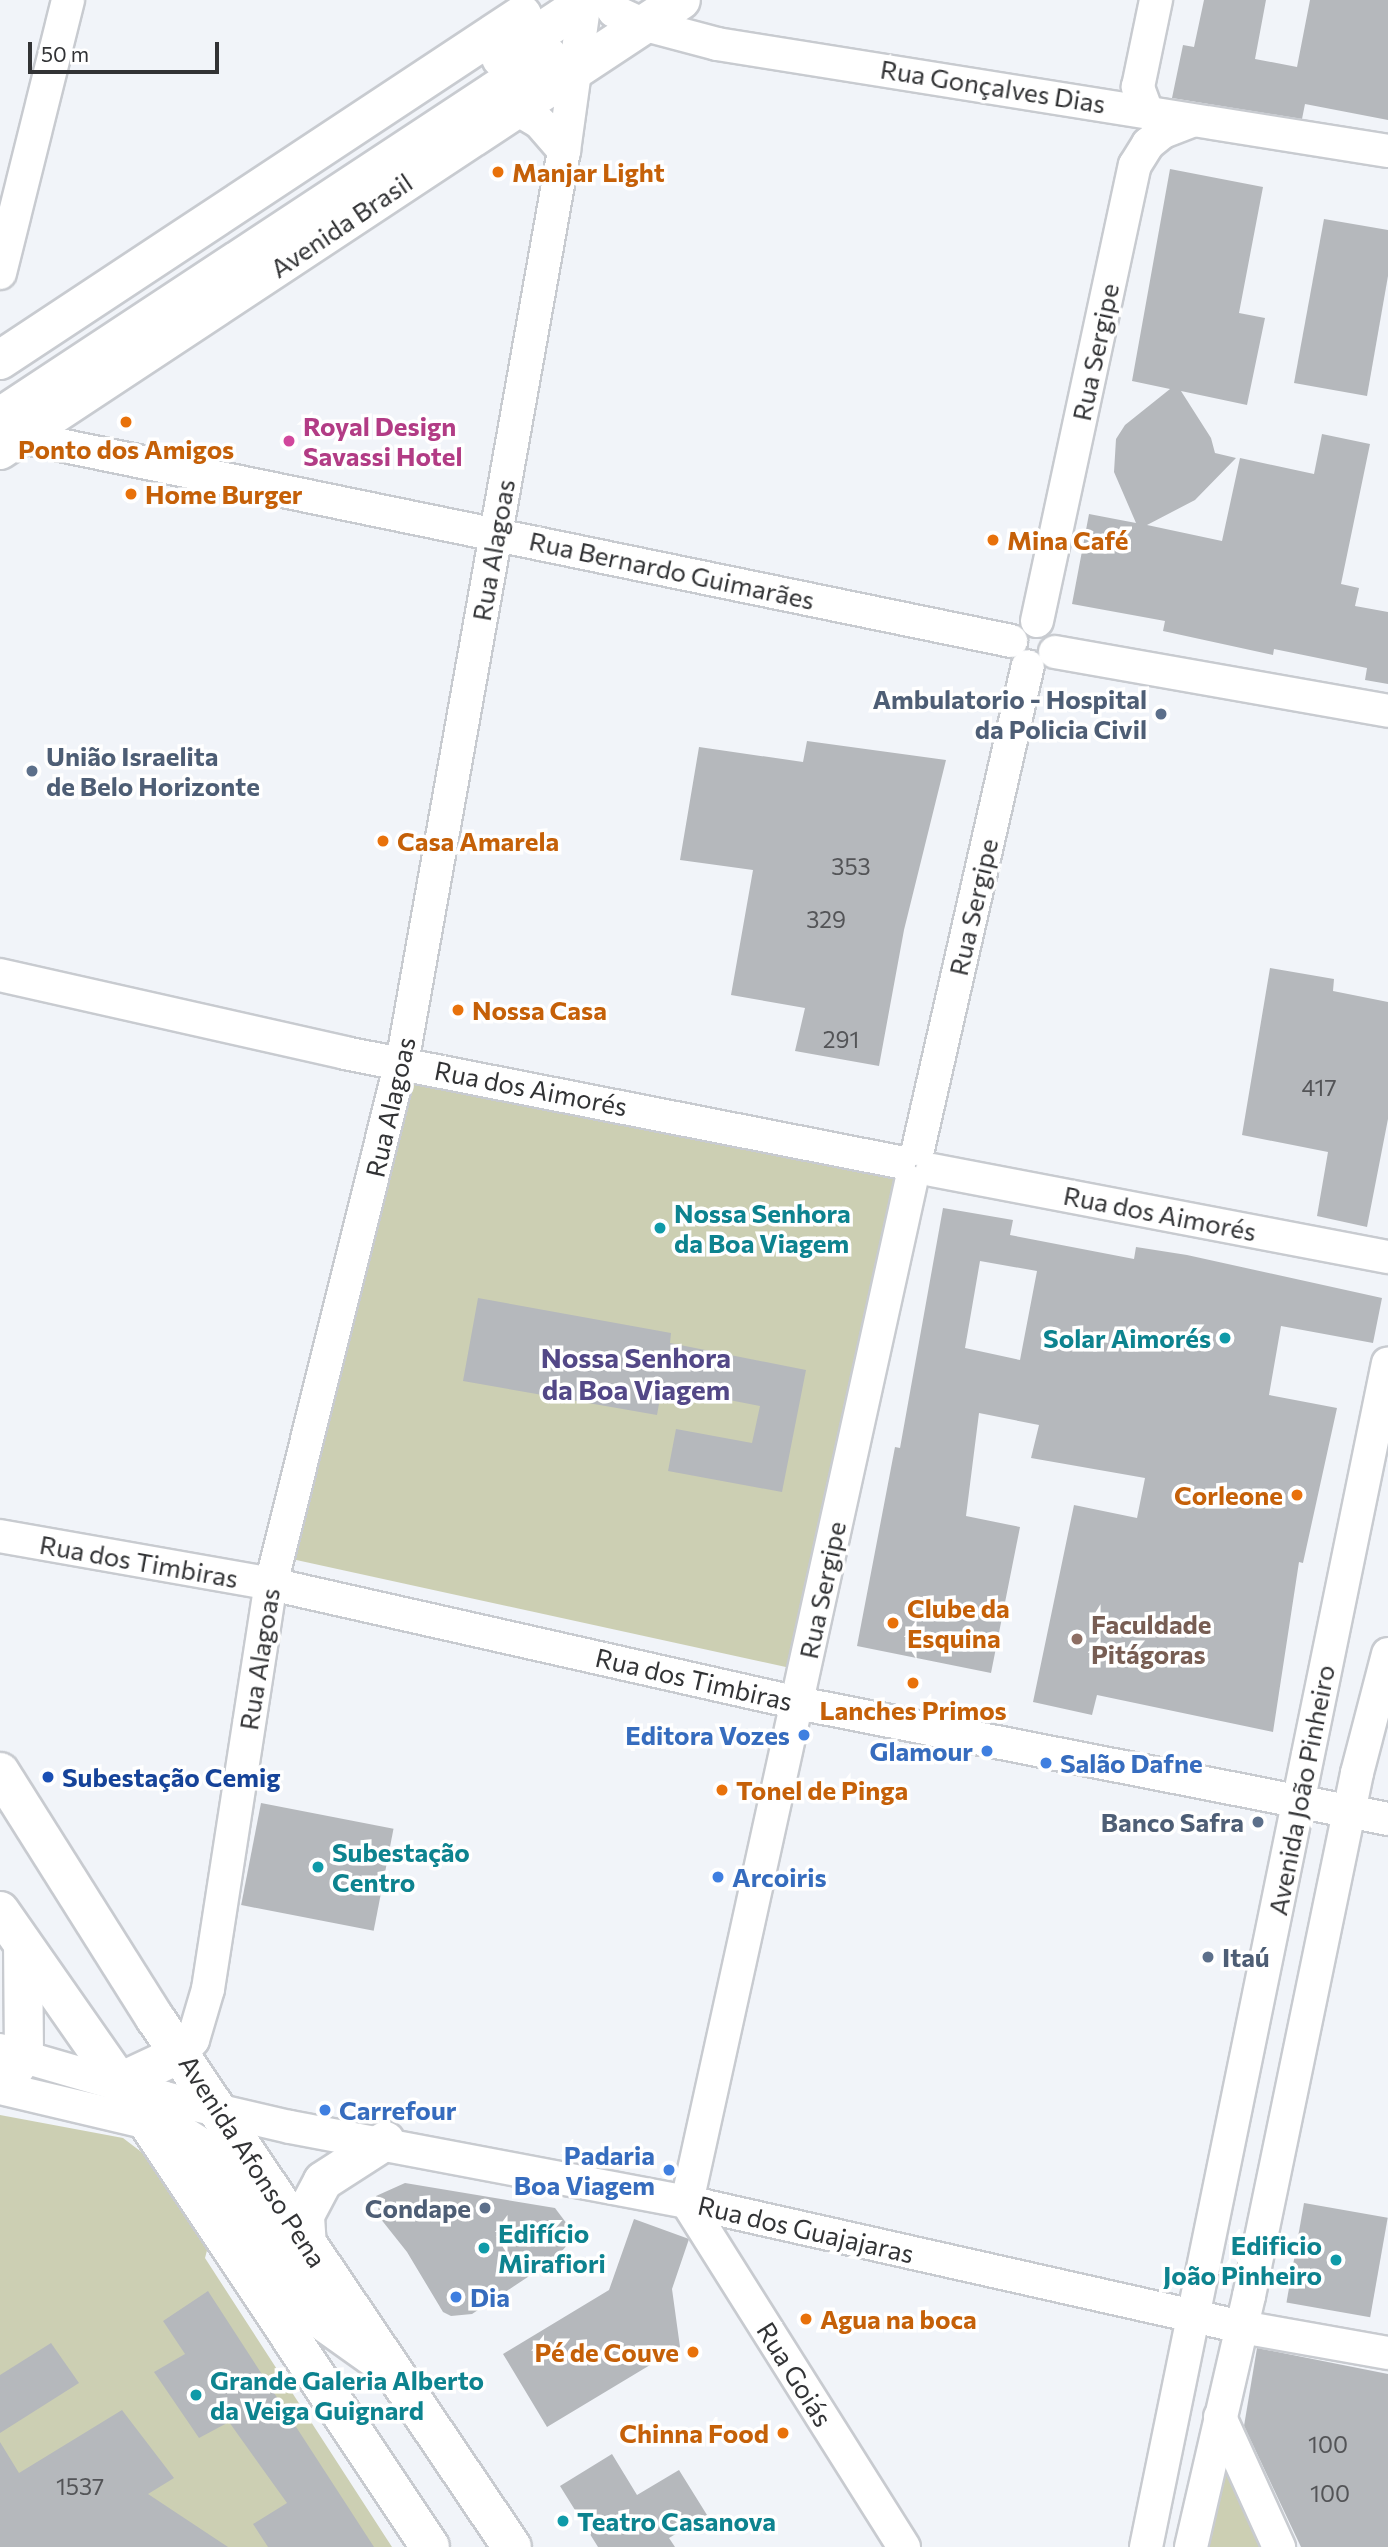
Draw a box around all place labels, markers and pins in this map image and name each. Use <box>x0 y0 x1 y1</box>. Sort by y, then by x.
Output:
place label: Manjar Light <box>512 156 665 188</box>
marker: Manjar Light <box>490 164 506 180</box>
place label: Royal Design Savassi Hotel <box>303 410 462 472</box>
marker: Ponto dos Amigos <box>118 414 134 430</box>
place label: Ponto dos Amigos <box>18 433 234 465</box>
marker: Royal Design Savassi Hotel <box>281 433 297 449</box>
place label: Home Burger <box>145 478 303 510</box>
marker: Home Burger <box>123 486 139 502</box>
place label: Mina Café <box>1007 524 1128 556</box>
marker: Mina Café <box>985 532 1001 548</box>
place label: Ambulatorio - Hospital da Policia Civil <box>872 683 1147 744</box>
marker: Ambulatorio - Hospital da Policia Civil <box>1153 706 1169 722</box>
place label: União Israelita de Belo Horizonte <box>46 740 260 802</box>
marker: União Israelita de Belo Horizonte <box>24 763 40 779</box>
place label: Casa Amarela <box>397 825 559 857</box>
marker: Casa Amarela <box>375 833 391 849</box>
place label: Nossa Casa <box>472 994 607 1026</box>
marker: Nossa Casa <box>450 1002 466 1018</box>
place label: Nossa Senhora da Boa Viagem <box>674 1197 851 1258</box>
marker: Nossa Senhora da Boa Viagem <box>652 1220 668 1236</box>
place label: Solar Aimorés <box>1043 1322 1211 1354</box>
marker: Solar Aimorés <box>1217 1330 1233 1346</box>
place label: Corleone <box>1174 1479 1283 1511</box>
marker: Corleone <box>1289 1487 1305 1503</box>
place label: Clube da Esquina <box>907 1592 1010 1654</box>
place label: Faculdade Pitágoras <box>1091 1608 1212 1670</box>
marker: Clube da Esquina <box>885 1615 901 1631</box>
marker: Faculdade Pitágoras <box>1069 1631 1085 1647</box>
marker: Lanches Primos <box>905 1675 921 1691</box>
place label: Lanches Primos <box>819 1694 1007 1726</box>
place label: Editora Vozes <box>625 1719 790 1751</box>
marker: Editora Vozes <box>796 1727 812 1743</box>
place label: Glamour <box>869 1735 973 1767</box>
marker: Glamour <box>979 1743 995 1759</box>
place label: Salão Dafne <box>1060 1747 1203 1779</box>
marker: Salão Dafne <box>1038 1755 1054 1771</box>
place label: Subestação Cemig <box>62 1761 280 1793</box>
marker: Subestação Cemig <box>40 1769 56 1785</box>
place label: Tonel de Pinga <box>736 1774 908 1806</box>
marker: Tonel de Pinga <box>714 1782 730 1798</box>
place label: Banco Safra <box>1101 1806 1244 1838</box>
marker: Banco Safra <box>1250 1814 1266 1830</box>
place label: Subestação Centro <box>332 1836 470 1898</box>
marker: Subestação Centro <box>310 1859 326 1875</box>
place label: Arcoiris <box>732 1861 827 1893</box>
marker: Arcoiris <box>710 1869 726 1885</box>
place label: Itaú <box>1222 1941 1270 1973</box>
marker: Itaú <box>1200 1949 1216 1965</box>
place label: Carrefour <box>339 2094 456 2126</box>
marker: Carrefour <box>317 2102 333 2118</box>
place label: Padaria Boa Viagem <box>514 2139 655 2200</box>
marker: Padaria Boa Viagem <box>661 2162 677 2178</box>
place label: Condape <box>365 2192 471 2224</box>
marker: Condape <box>477 2200 493 2216</box>
place label: Edifício Mirafiori <box>498 2217 606 2278</box>
place label: Edificio João Pinheiro <box>1163 2229 1322 2290</box>
marker: Edifício Mirafiori <box>476 2240 492 2256</box>
marker: Edificio João Pinheiro <box>1328 2252 1344 2268</box>
place label: Dia <box>470 2281 510 2313</box>
marker: Dia <box>448 2289 464 2305</box>
place label: Agua na boca <box>820 2303 977 2335</box>
marker: Agua na boca <box>798 2311 814 2327</box>
place label: Pé de Couve <box>535 2336 679 2368</box>
marker: Pé de Couve <box>685 2344 701 2360</box>
place label: Grande Galeria Alberto da Veiga Guignard <box>210 2364 484 2426</box>
marker: Grande Galeria Alberto da Veiga Guignard <box>188 2387 204 2403</box>
place label: Chinna Food <box>619 2417 769 2449</box>
marker: Chinna Food <box>775 2425 791 2441</box>
place label: Teatro Casanova <box>577 2505 776 2537</box>
marker: Teatro Casanova <box>555 2513 571 2529</box>

